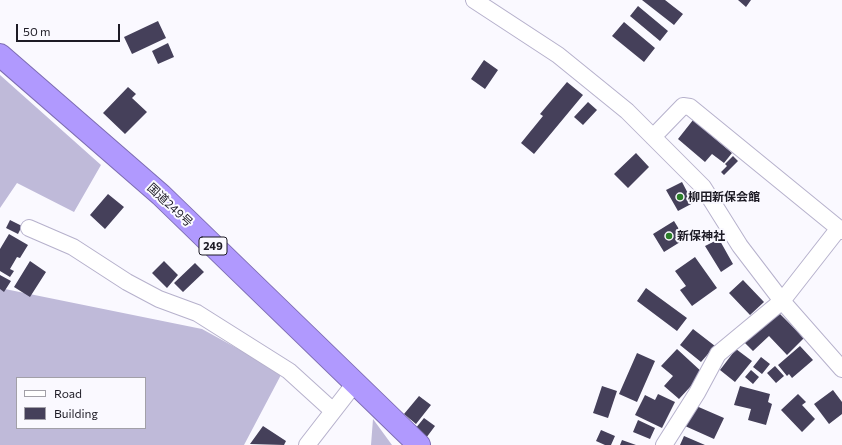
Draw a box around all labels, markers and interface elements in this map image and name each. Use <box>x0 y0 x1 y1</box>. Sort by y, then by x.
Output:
scale bar <box>18 16 122 42</box>
text: 50 m <box>23 24 51 38</box>
street label: 国道249号 <box>144 180 196 230</box>
place label: 柳田新保会館 <box>688 190 760 204</box>
marker: 柳田新保会館 <box>675 192 685 202</box>
place label: 新保神社 <box>677 229 725 243</box>
marker: 新保神社 <box>664 231 674 241</box>
road number: 249 <box>199 237 227 255</box>
legend <box>16 377 146 429</box>
text: Road <box>54 386 82 400</box>
text: Building <box>54 406 98 420</box>

